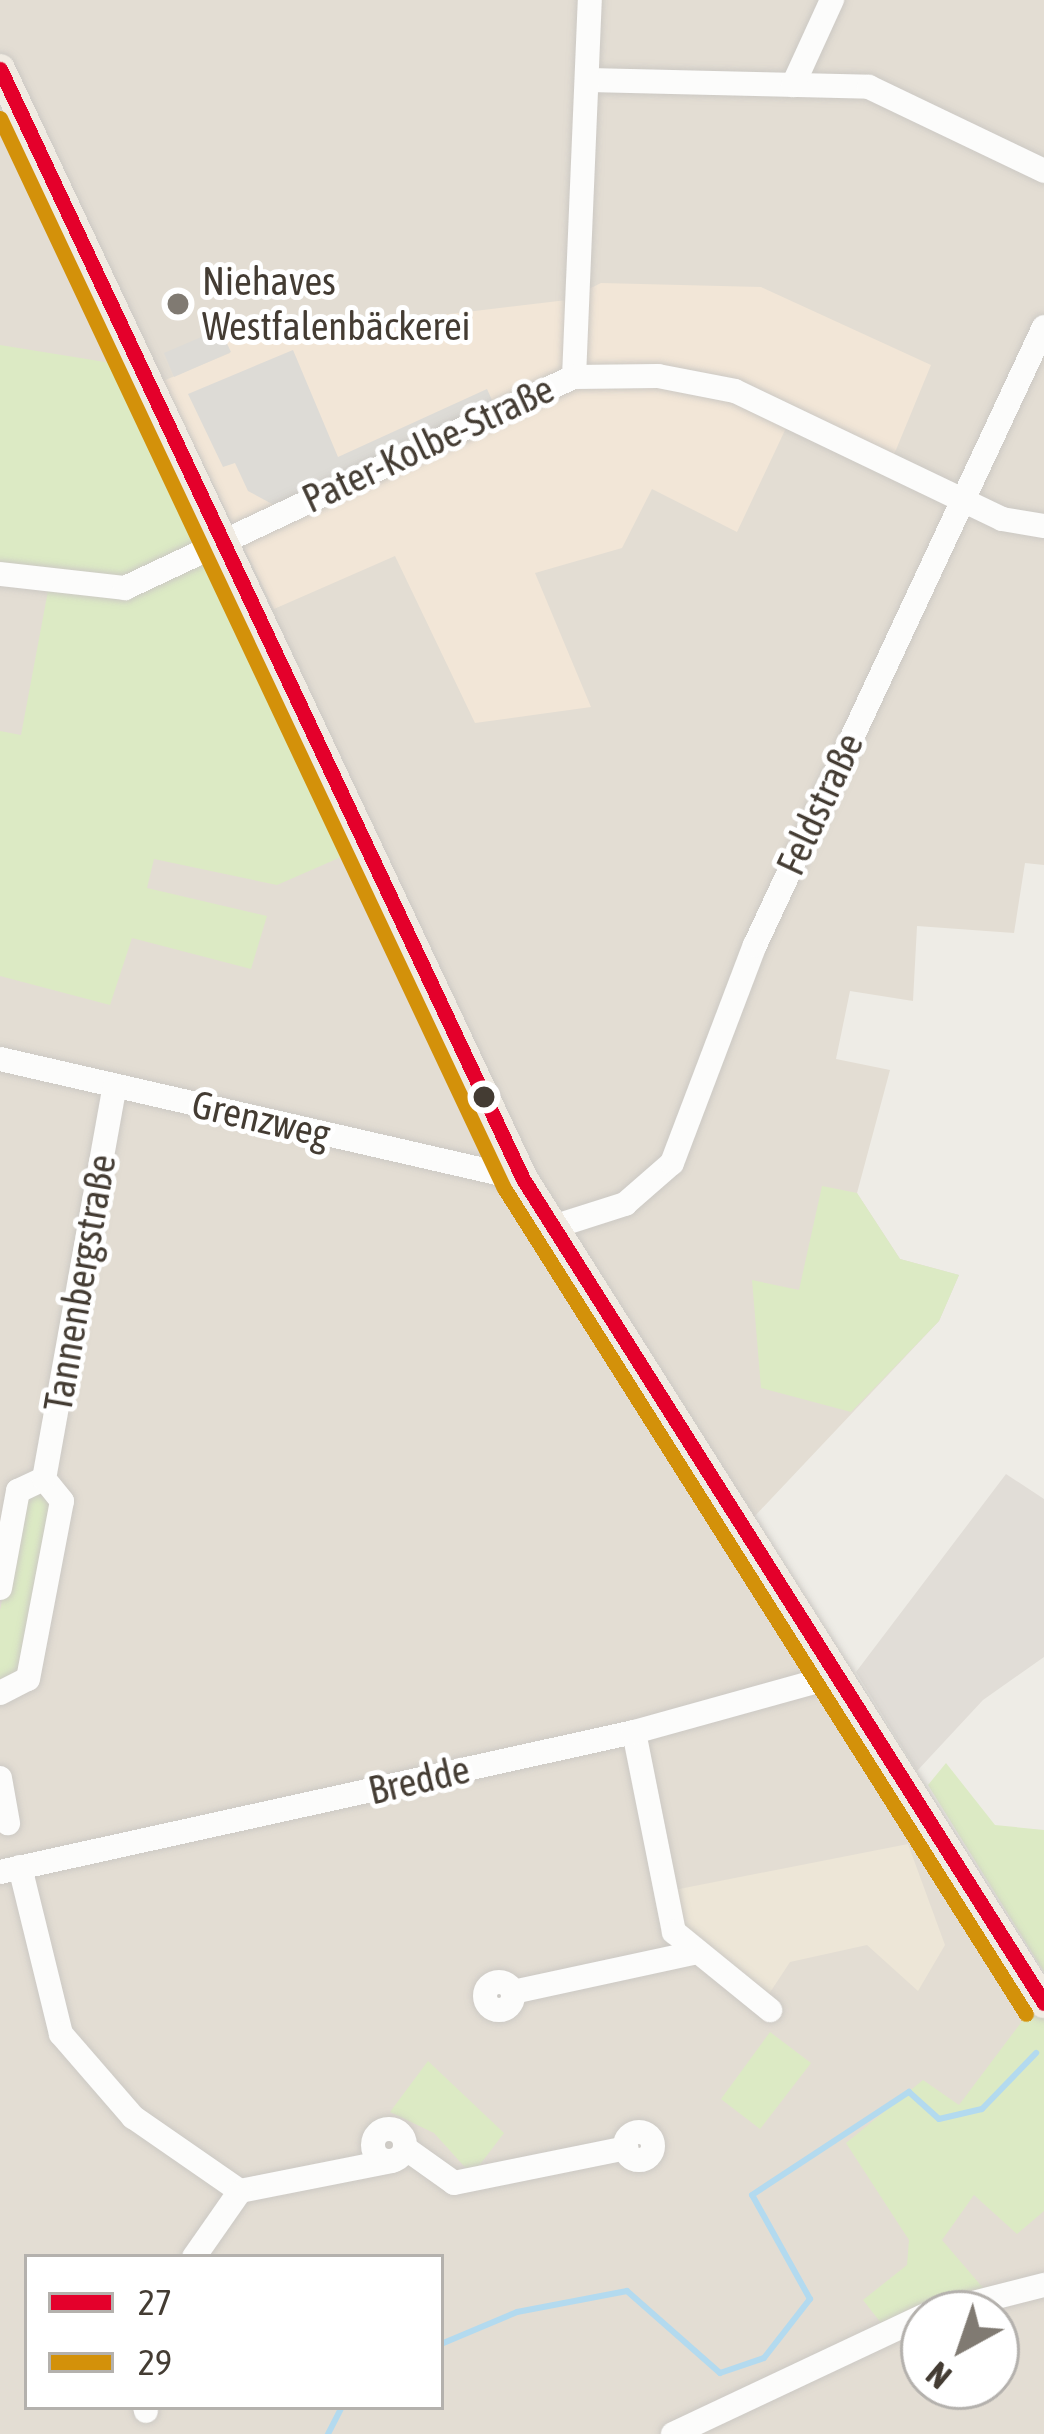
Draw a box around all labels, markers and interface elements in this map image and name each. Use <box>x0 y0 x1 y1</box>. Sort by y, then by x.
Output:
place label: Niehaves Westfalenbäckerei <box>202 259 471 350</box>
marker: Niehaves Westfalenbäckerei <box>165 291 191 317</box>
street label: Pater-Kolbe-Straße <box>295 365 561 523</box>
street label: Feldstraße <box>767 726 873 882</box>
street label: Grenzweg <box>187 1080 335 1158</box>
unlabelled marker <box>473 1086 495 1108</box>
street label: Tannenbergstraße <box>34 1151 126 1415</box>
street label: Bredde <box>364 1746 474 1814</box>
legend <box>24 2254 444 2410</box>
text: 27 <box>138 2281 172 2323</box>
north arrow <box>900 2290 1020 2410</box>
text: 29 <box>138 2341 172 2383</box>
text: N <box>919 2354 958 2396</box>

